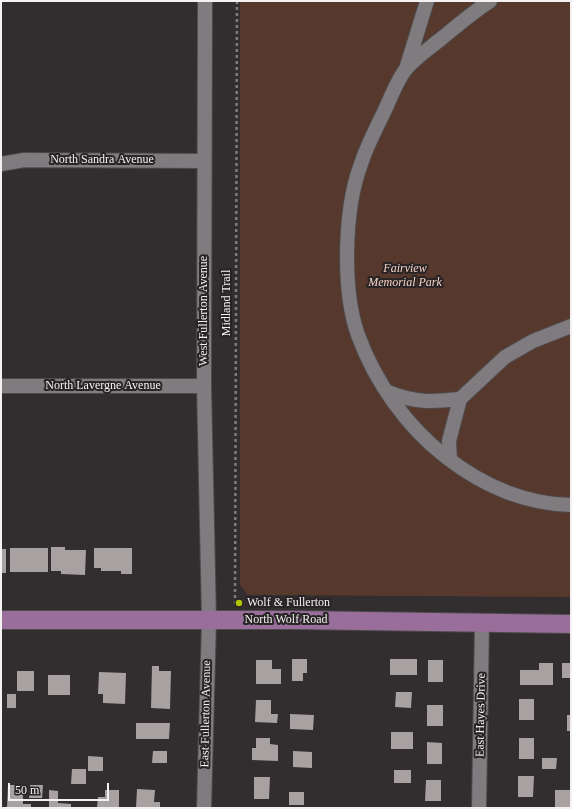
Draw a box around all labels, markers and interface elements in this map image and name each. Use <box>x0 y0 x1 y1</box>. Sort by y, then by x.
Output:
street label: North Sandra Avenue <box>50 153 154 167</box>
street label: West Fullerton Avenue <box>197 256 211 366</box>
park label: Fairview Memorial Park <box>368 262 442 290</box>
street label: Midland Trail <box>220 270 234 336</box>
street label: North Lavergne Avenue <box>45 379 161 393</box>
place label: Wolf & Fullerton <box>247 596 330 610</box>
marker: Wolf & Fullerton <box>234 598 244 608</box>
street label: North Wolf Road <box>244 613 328 627</box>
street label: East Fullerton Avenue <box>198 660 214 768</box>
street label: East Hayes Drive <box>473 673 489 757</box>
scale bar <box>10 775 111 801</box>
text: 50 m <box>15 783 39 797</box>

